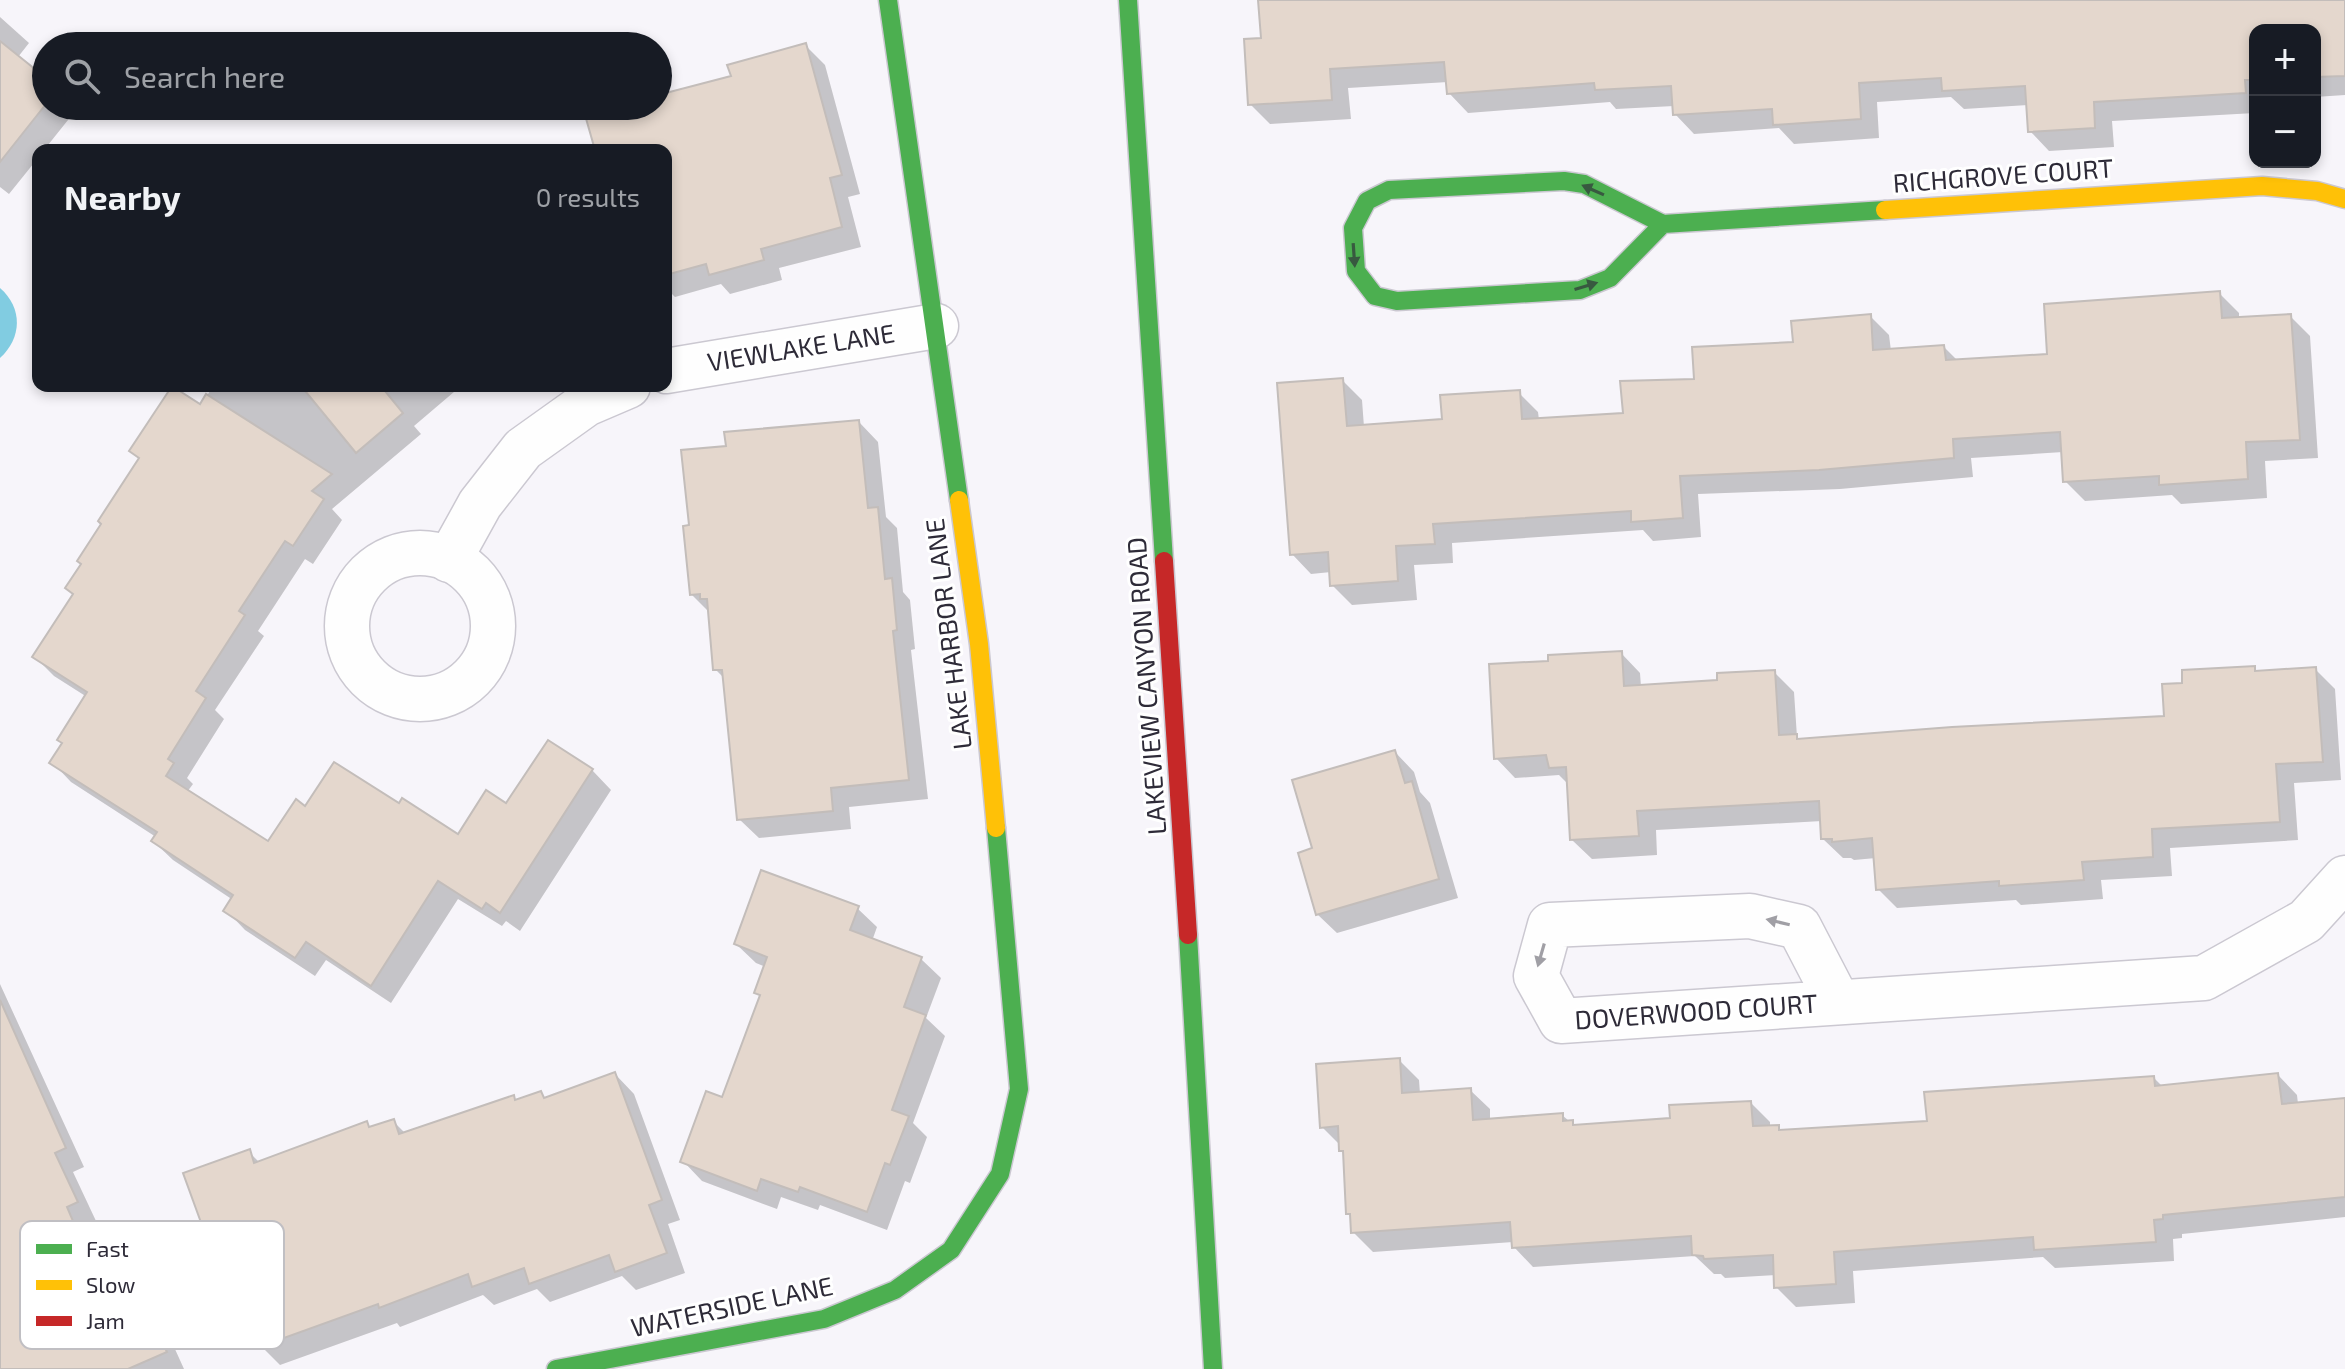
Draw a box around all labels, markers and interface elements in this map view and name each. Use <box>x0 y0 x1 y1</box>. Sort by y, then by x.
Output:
map controls <box>2249 24 2321 168</box>
button: + <box>2249 24 2321 96</box>
search box <box>32 32 672 120</box>
icon: search <box>60 54 104 98</box>
text: Search here <box>124 58 285 94</box>
button: − <box>2249 96 2321 168</box>
street label: RICHGROVE COURT <box>1892 151 2114 198</box>
text: Nearby <box>64 176 181 217</box>
text: 0 results <box>536 181 640 212</box>
one-way arrow <box>1582 183 1605 196</box>
one-way arrow <box>1348 243 1361 268</box>
one-way arrow <box>1574 279 1598 292</box>
street label: VIEWLAKE LANE <box>705 316 897 377</box>
street label: LAKE HARBOR LANE <box>918 517 977 751</box>
street label: LAKEVIEW CANYON ROAD <box>1120 536 1171 836</box>
one-way arrow <box>1765 916 1790 928</box>
one-way arrow <box>1535 942 1547 967</box>
street label: DOVERWOOD COURT <box>1573 987 1818 1034</box>
legend <box>20 1221 284 1349</box>
text: Fast <box>86 1235 129 1261</box>
street label: WATERSIDE LANE <box>628 1269 836 1342</box>
text: Slow <box>86 1271 135 1297</box>
text: Jam <box>86 1307 125 1333</box>

